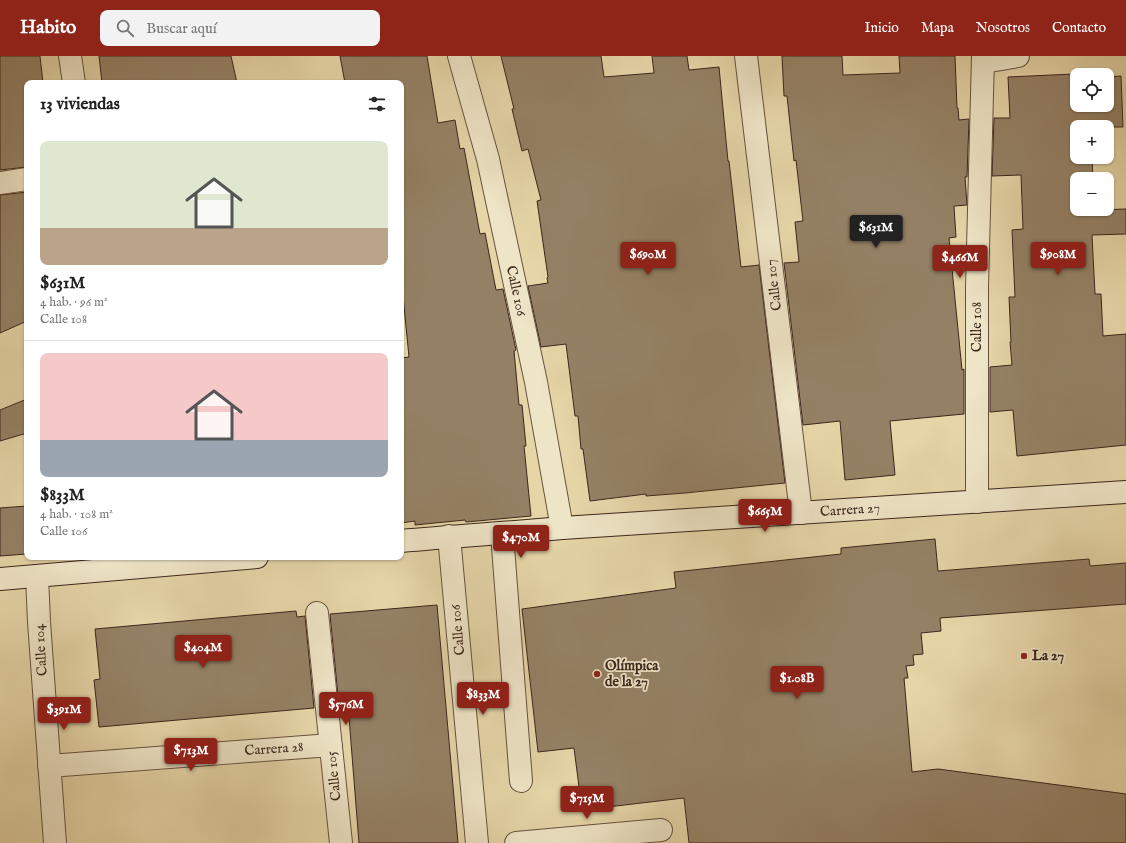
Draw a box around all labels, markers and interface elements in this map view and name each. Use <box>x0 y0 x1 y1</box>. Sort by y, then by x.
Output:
search box <box>100 10 380 46</box>
text: Habito <box>20 16 76 40</box>
icon: search <box>114 17 136 39</box>
text: Buscar aquí <box>146 19 217 38</box>
text: Inicio <box>864 19 899 37</box>
text: Mapa <box>921 19 954 37</box>
text: Nosotros <box>976 19 1030 37</box>
text: Contacto <box>1052 19 1106 37</box>
map controls <box>1070 68 1114 216</box>
button: locate <box>1070 68 1114 112</box>
icon: filters <box>366 93 388 115</box>
text: 13 viviendas <box>40 94 120 115</box>
button: + <box>1070 120 1114 164</box>
icon: home <box>178 167 250 239</box>
button: − <box>1070 172 1114 216</box>
pin: $631M <box>848 215 904 249</box>
text: $631M <box>859 219 893 236</box>
pin: $690M <box>620 242 676 276</box>
pin: $908M <box>1030 242 1086 276</box>
pin: $466M <box>932 245 988 279</box>
text: $690M <box>630 246 666 263</box>
text: $908M <box>1040 246 1076 263</box>
text: $466M <box>942 249 978 266</box>
street label: Calle 107 <box>762 258 786 312</box>
street label: Calle 106 <box>502 264 530 319</box>
text: $631M <box>40 273 85 294</box>
text: 4 hab. · 96 m² <box>40 294 108 311</box>
street label: Calle 108 <box>968 302 986 352</box>
text: Calle 108 <box>40 311 87 328</box>
icon: home <box>178 379 250 451</box>
text: $833M <box>40 485 85 506</box>
pin: $665M <box>737 499 793 533</box>
street label: Carrera 27 <box>819 499 881 521</box>
text: $665M <box>747 503 783 520</box>
text: 4 hab. · 108 m² <box>40 506 113 523</box>
text: Calle 106 <box>40 523 87 540</box>
pin: $470M <box>493 525 549 559</box>
text: $470M <box>502 529 540 546</box>
street label: Calle 106 <box>447 603 469 656</box>
street label: Calle 104 <box>30 623 52 677</box>
pin: $404M <box>175 635 231 669</box>
text: $404M <box>184 639 222 656</box>
place label: La 27 <box>1032 647 1064 665</box>
marker: La 27 <box>1019 651 1029 661</box>
place label: Olímpica de la 27 <box>605 657 659 691</box>
pin: $1.08B <box>764 666 830 700</box>
marker: Olímpica de la 27 <box>592 669 602 679</box>
text: $1.08B <box>780 670 814 687</box>
pin: $833M <box>455 682 511 716</box>
text: $833M <box>466 686 500 703</box>
pin: $576M <box>318 692 374 726</box>
text: $576M <box>328 696 364 713</box>
pin: $391M <box>36 697 92 731</box>
text: $391M <box>47 701 81 718</box>
pin: $713M <box>163 738 219 772</box>
street label: Carrera 28 <box>244 738 304 760</box>
text: $713M <box>173 742 209 759</box>
street label: Calle 105 <box>322 750 346 802</box>
pin: $715M <box>559 786 615 820</box>
text: $715M <box>569 790 605 807</box>

